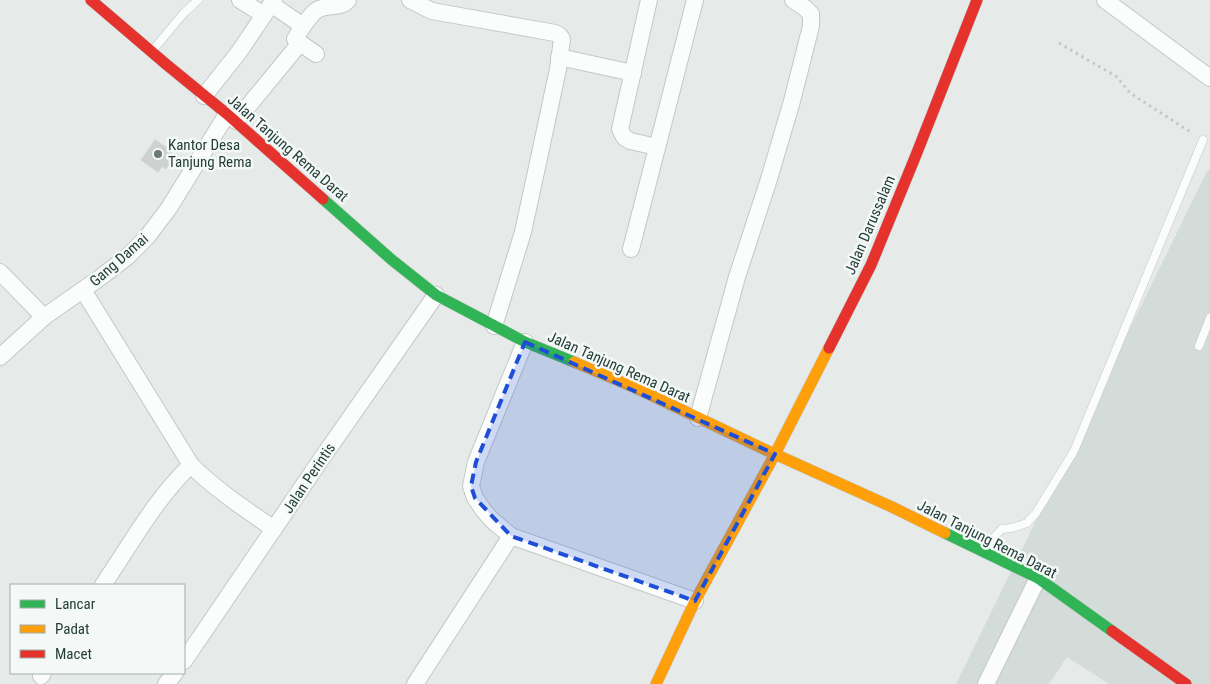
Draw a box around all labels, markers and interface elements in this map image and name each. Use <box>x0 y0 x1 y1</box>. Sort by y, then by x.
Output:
street label: Jalan Tanjung Rema Darat <box>224 91 352 205</box>
place label: Kantor Desa Tanjung Rema <box>168 136 252 171</box>
marker: Kantor Desa Tanjung Rema <box>152 148 164 160</box>
street label: Jalan Darussalam <box>841 173 899 277</box>
street label: Gang Damai <box>86 230 152 290</box>
street label: Jalan Tanjung Rema Darat <box>545 327 693 407</box>
street label: Jalan Perintis <box>279 439 339 517</box>
street label: Jalan Tanjung Rema Darat <box>914 496 1060 582</box>
legend <box>10 584 185 674</box>
text: Lancar <box>55 595 96 613</box>
text: Padat <box>55 620 89 638</box>
text: Macet <box>55 645 92 663</box>

